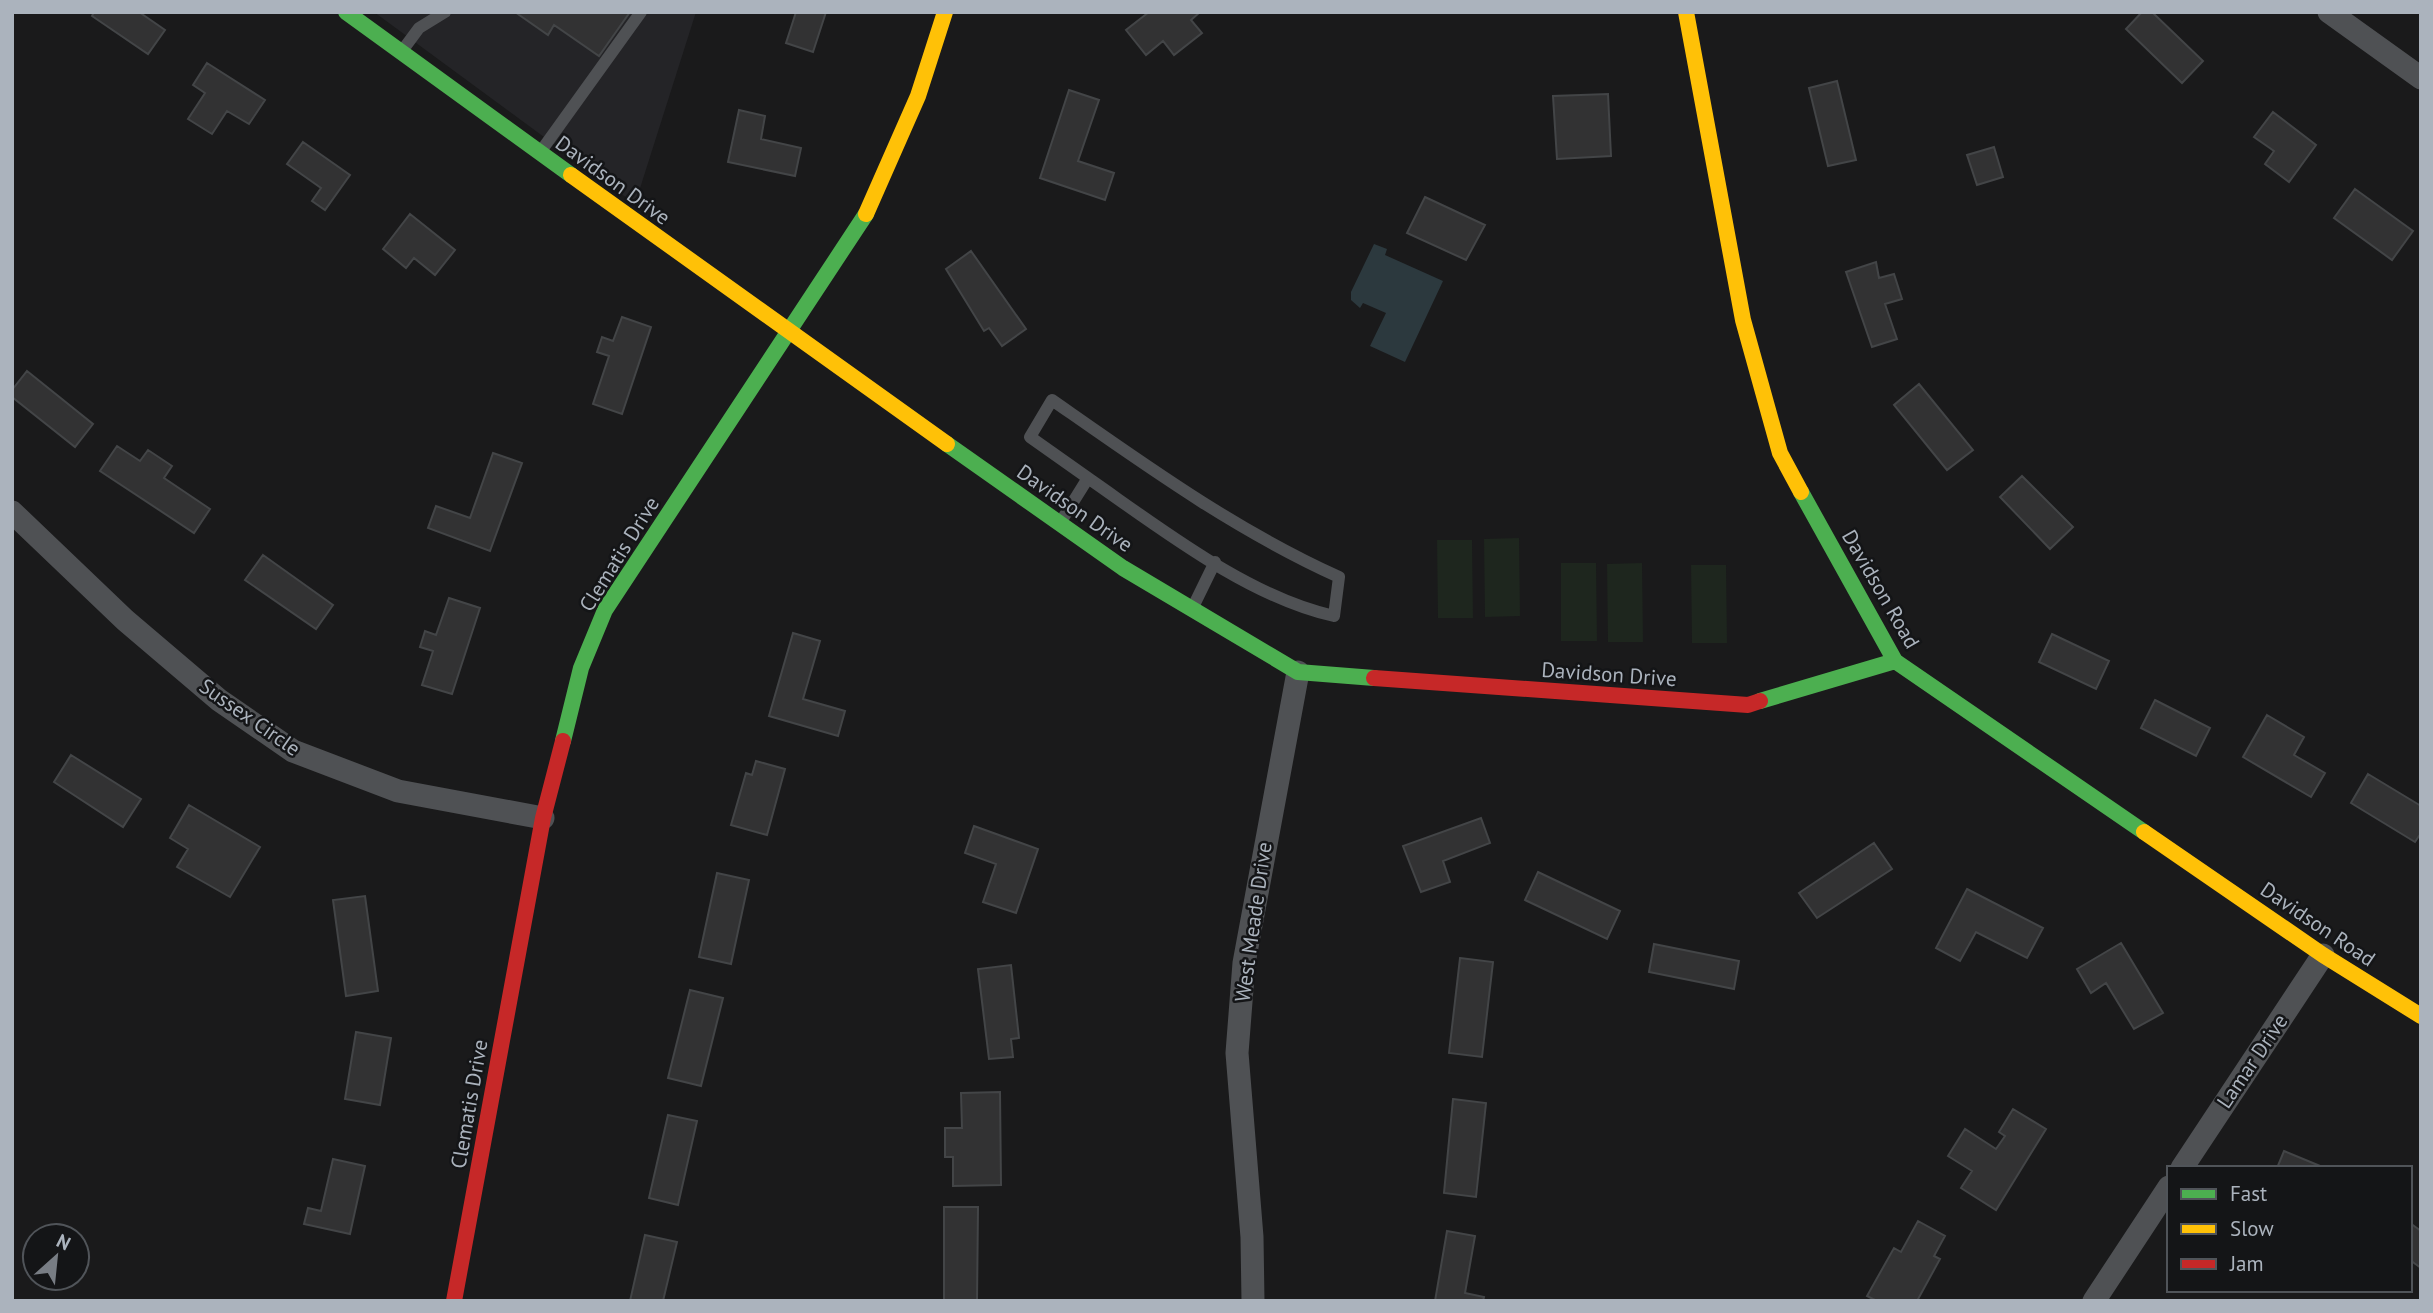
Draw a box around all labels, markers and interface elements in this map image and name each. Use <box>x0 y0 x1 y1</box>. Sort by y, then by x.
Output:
street label: Davidson Drive <box>550 129 676 231</box>
street label: Davidson Drive <box>1012 458 1138 558</box>
street label: Clematis Drive <box>573 492 665 616</box>
street label: Davidson Road <box>1836 525 1926 653</box>
street label: Davidson Drive <box>1540 656 1678 692</box>
street label: Sussex Circle <box>194 672 306 762</box>
street label: West Meade Drive <box>1228 840 1278 1004</box>
street label: Davidson Road <box>2255 876 2381 972</box>
street label: Lamar Drive <box>2211 1009 2293 1113</box>
street label: Clematis Drive <box>444 1037 494 1171</box>
legend <box>2167 1166 2412 1292</box>
text: Fast <box>2230 1180 2267 1207</box>
text: Slow <box>2230 1215 2274 1242</box>
north arrow <box>21 1222 91 1292</box>
text: N <box>53 1228 75 1255</box>
text: Jam <box>2229 1250 2264 1277</box>

